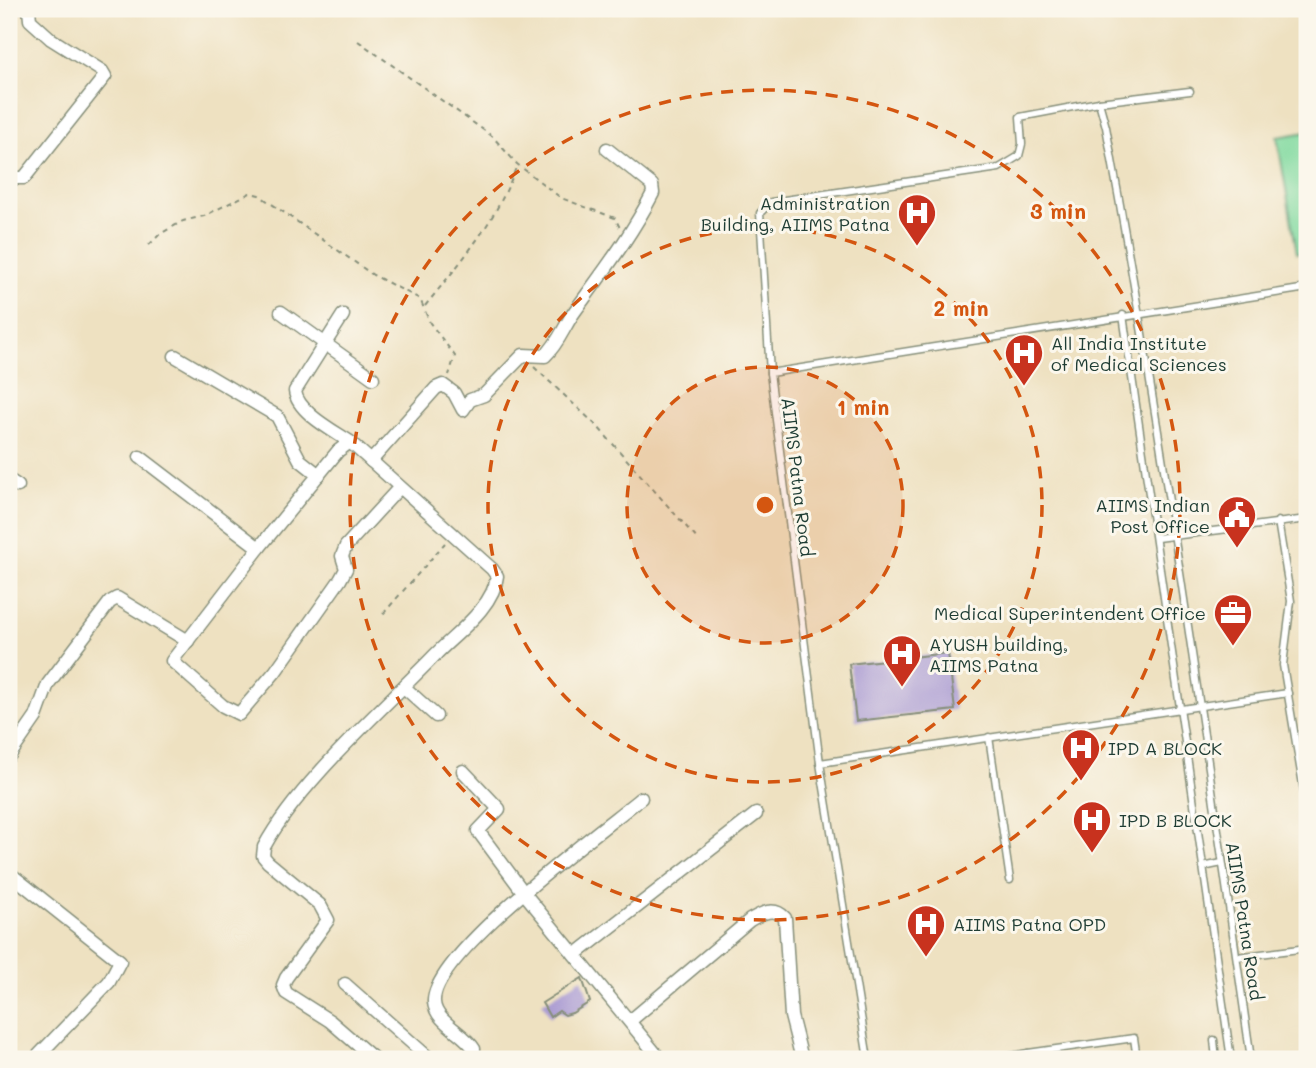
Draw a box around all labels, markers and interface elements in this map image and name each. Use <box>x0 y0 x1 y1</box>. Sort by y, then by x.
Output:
place label: Administration Building, AIIMS Patna <box>701 191 890 236</box>
hospital icon: Administration Building, AIIMS Patna <box>896 192 938 247</box>
text: 3 min <box>1030 197 1086 224</box>
text: 2 min <box>933 294 989 321</box>
place label: All India Institute of Medical Sciences <box>1051 331 1227 376</box>
hospital icon: All India Institute of Medical Sciences <box>1003 332 1045 387</box>
text: 1 min <box>837 393 889 420</box>
street label: AIIMS Patna Road <box>776 396 820 558</box>
centre of rings <box>753 493 777 517</box>
place label: AIIMS Indian Post Office <box>1096 493 1210 538</box>
public building icon: AIIMS Indian Post Office <box>1216 494 1258 549</box>
office icon: Medical Superintendent Office <box>1212 592 1254 647</box>
place label: Medical Superintendent Office <box>934 601 1206 625</box>
place label: AYUSH building, AIIMS Patna <box>929 632 1068 677</box>
hospital icon: AYUSH building, AIIMS Patna <box>881 633 923 688</box>
hospital icon: IPD A BLOCK <box>1060 727 1102 782</box>
place label: IPD A BLOCK <box>1108 736 1222 760</box>
hospital icon: IPD B BLOCK <box>1071 799 1113 854</box>
place label: IPD B BLOCK <box>1119 808 1232 832</box>
street label: AIIMS Patna Road <box>1221 840 1269 1002</box>
hospital icon: AIIMS Patna OPD <box>905 903 947 958</box>
place label: AIIMS Patna OPD <box>953 912 1106 936</box>

